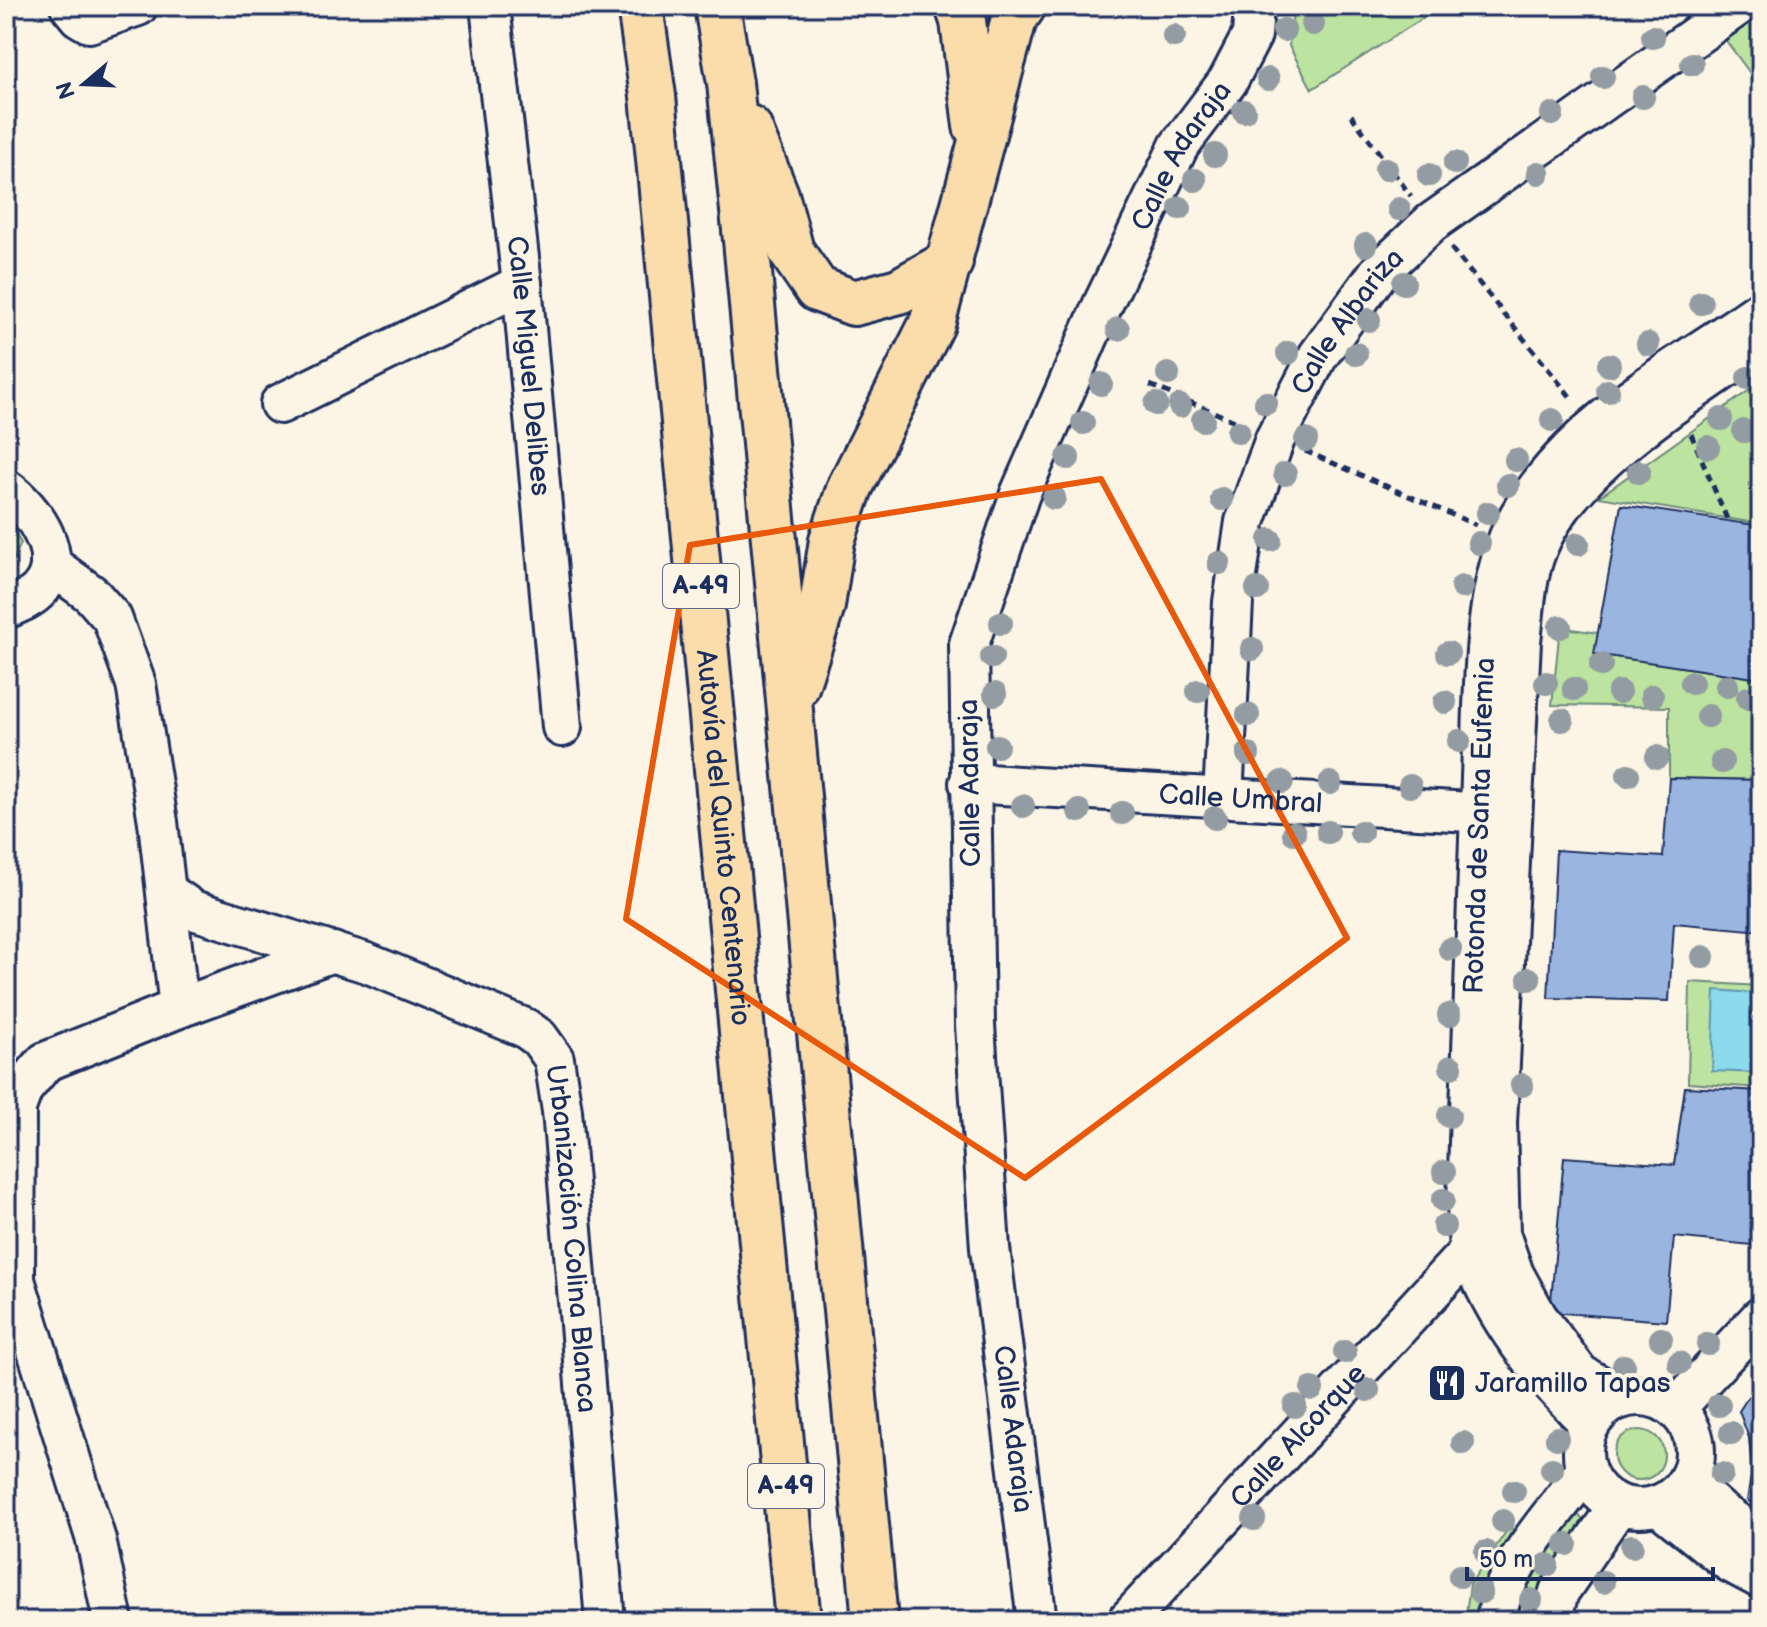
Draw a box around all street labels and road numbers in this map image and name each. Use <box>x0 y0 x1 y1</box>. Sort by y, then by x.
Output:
street label: Calle Adaraja <box>1124 75 1238 236</box>
street label: Calle Miguel Delibes <box>500 234 558 497</box>
street label: Calle Albariza <box>1284 241 1410 400</box>
road number: A-49 <box>663 564 739 608</box>
street label: Autovía del Quinto Centenario <box>689 648 758 1027</box>
street label: Rotonda de Santa Eufemia <box>1457 656 1502 995</box>
street label: Calle Adaraja <box>952 698 988 868</box>
street label: Calle Umbral <box>1158 778 1323 820</box>
street label: Urbanización Colina Blanca <box>539 1062 604 1414</box>
street label: Calle Adaraja <box>986 1343 1040 1515</box>
street label: Calle Alcorque <box>1223 1357 1373 1515</box>
road number: A-49 <box>748 1464 824 1508</box>

